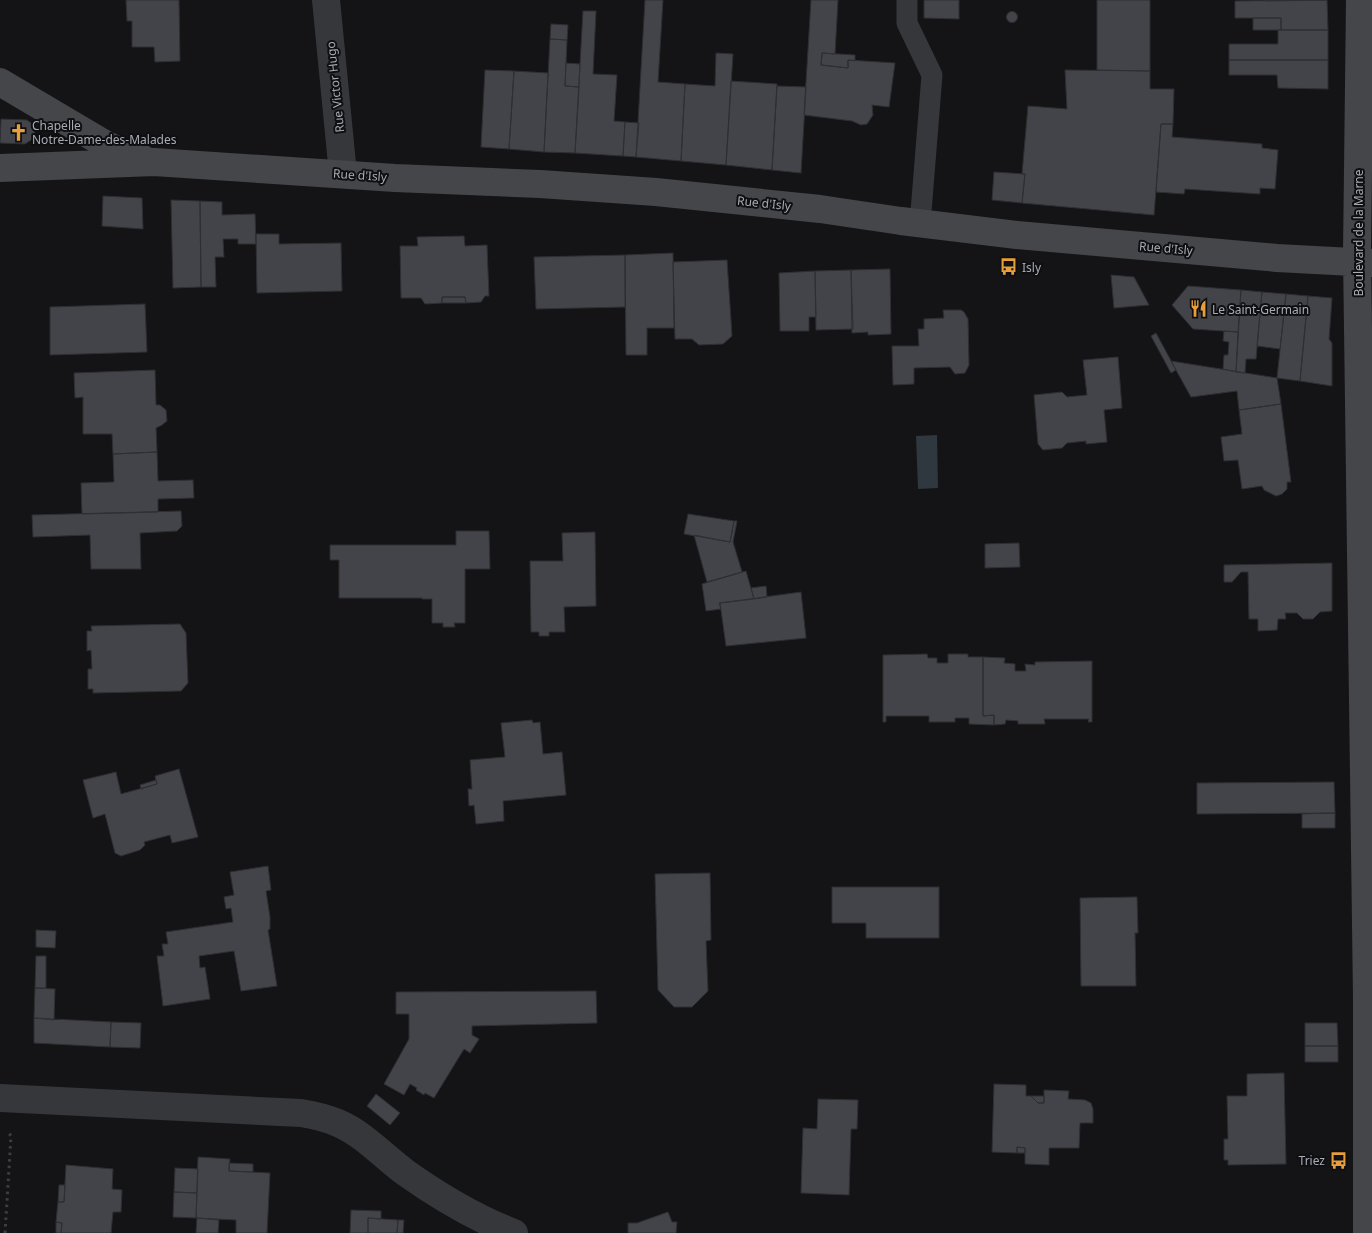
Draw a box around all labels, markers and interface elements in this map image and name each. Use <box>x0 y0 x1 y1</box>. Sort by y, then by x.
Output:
street label: Rue Victor Hugo <box>322 41 348 133</box>
place label: Chapelle Notre-Dame-des-Malades <box>32 117 177 148</box>
church icon: Chapelle Notre-Dame-des-Malades <box>8 122 28 142</box>
street label: Rue d'Isly <box>333 165 388 185</box>
street label: Boulevard de la Marne <box>1350 169 1367 297</box>
street label: Rue d'Isly <box>736 192 793 214</box>
street label: Rue d'Isly <box>1138 237 1194 259</box>
bus stop icon: Isly <box>998 257 1018 277</box>
place label: Isly <box>1022 259 1042 276</box>
restaurant icon: Le Saint-Germain <box>1188 299 1208 319</box>
place label: Le Saint-Germain <box>1212 301 1309 318</box>
bus stop icon: Triez <box>1329 1150 1349 1170</box>
place label: Triez <box>1299 1152 1325 1169</box>

